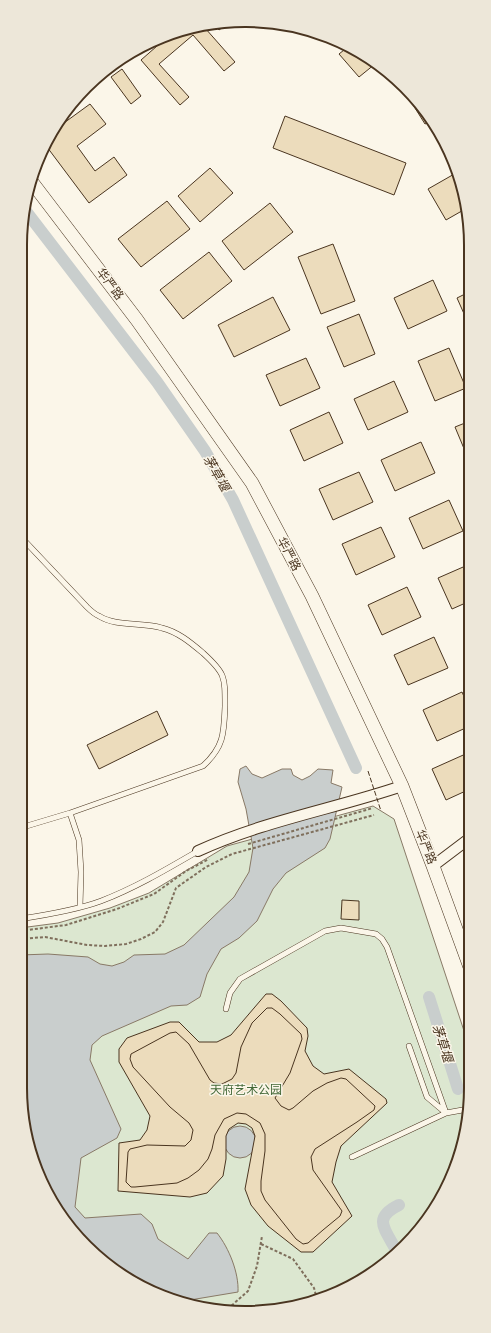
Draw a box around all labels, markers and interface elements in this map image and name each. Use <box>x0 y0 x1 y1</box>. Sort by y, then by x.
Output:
street label: 华严路 <box>94 265 126 303</box>
water label: 茅草堰 <box>200 453 234 496</box>
street label: 华严路 <box>274 535 304 573</box>
street label: 华严路 <box>413 828 439 866</box>
water label: 茅草堰 <box>429 1022 456 1066</box>
park label: 天府艺术公园 <box>210 1083 282 1097</box>

